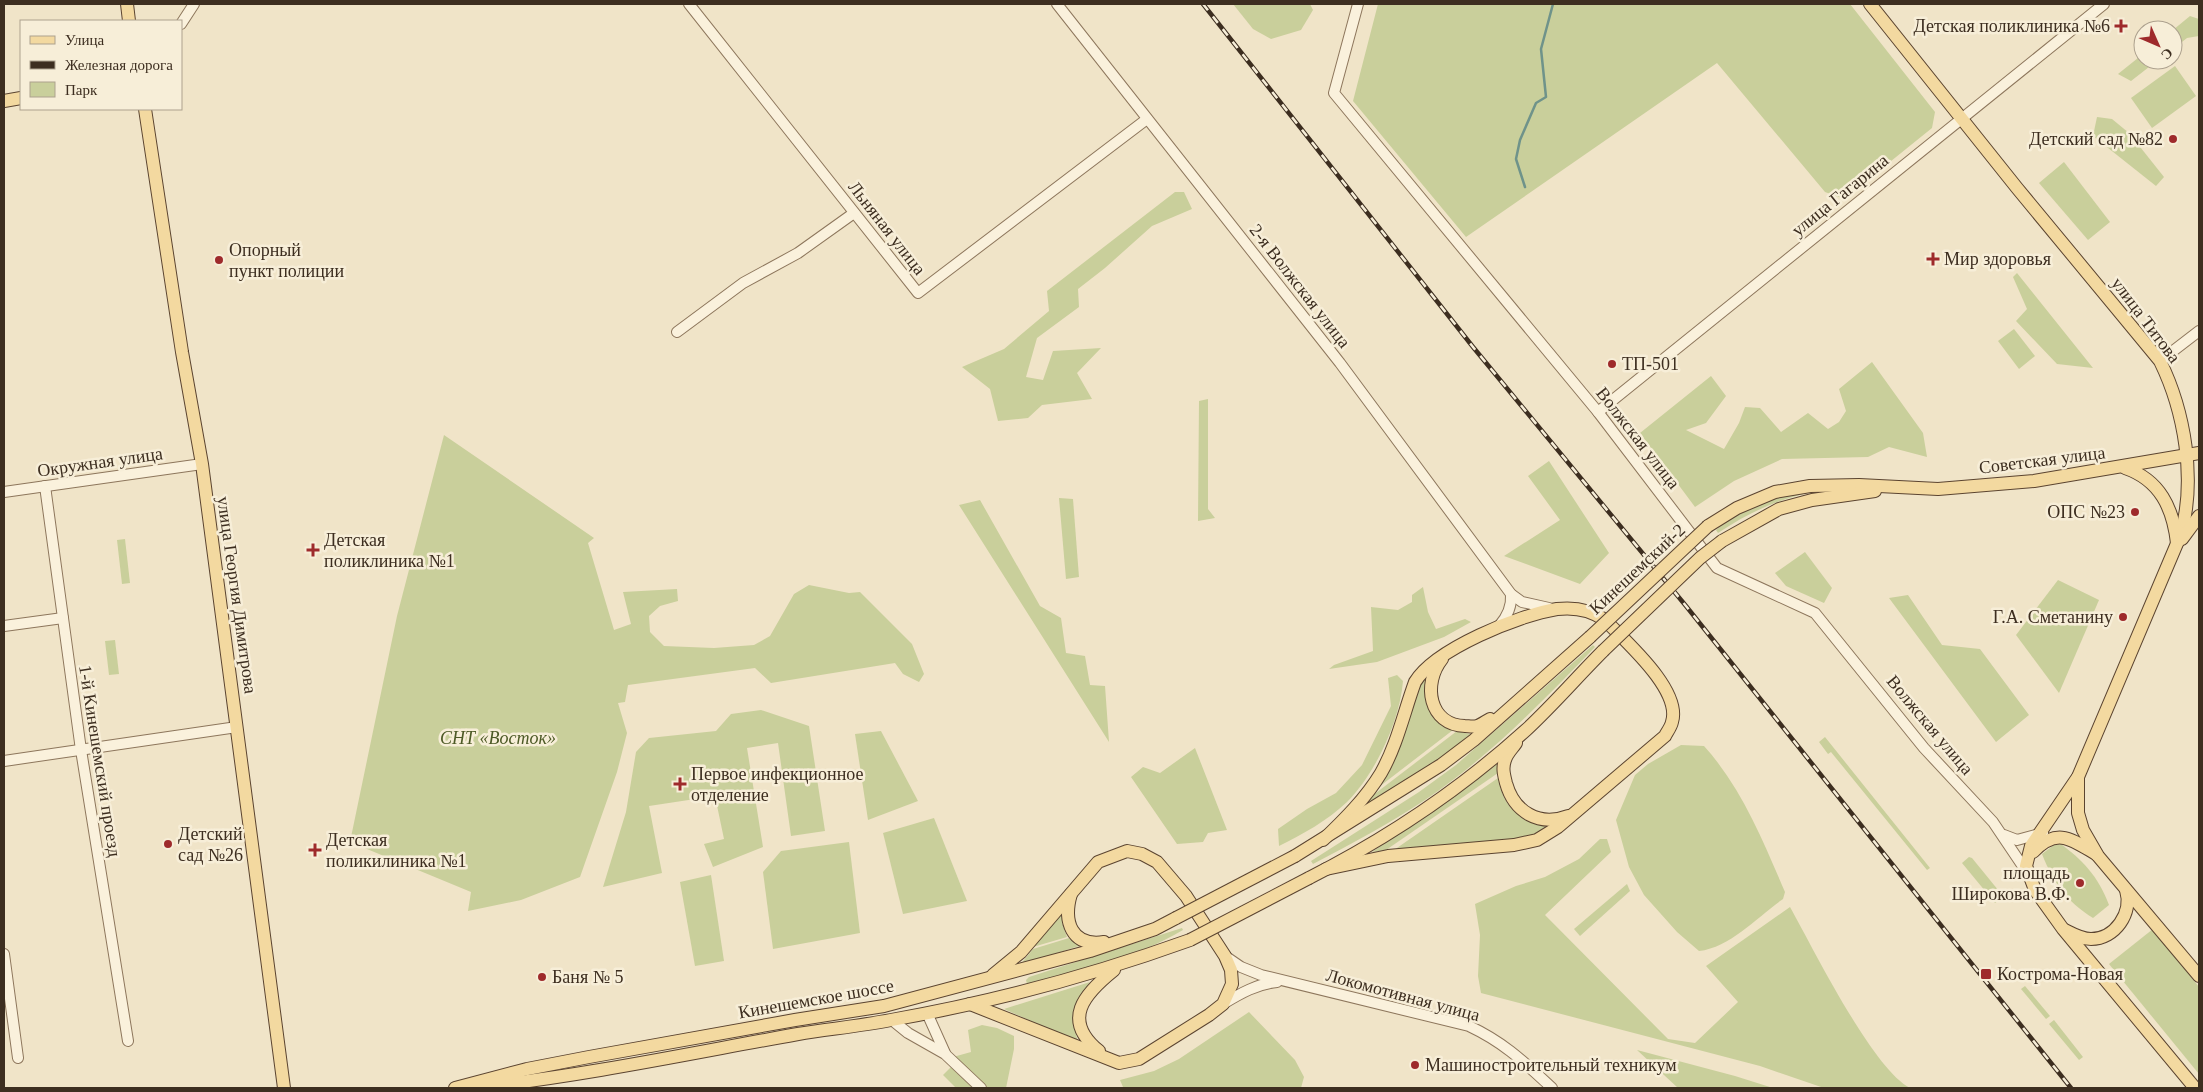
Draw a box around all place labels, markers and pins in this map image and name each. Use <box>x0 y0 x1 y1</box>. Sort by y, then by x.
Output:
place label: Детская поликлиника №6 <box>1913 16 2110 36</box>
marker: Детская поликлиника №6 <box>2114 19 2128 33</box>
place label: Детский сад №82 <box>2029 129 2163 149</box>
marker: Детский сад №82 <box>2167 133 2179 145</box>
place label: Опорный пункт полиции <box>229 240 344 281</box>
place label: Мир здоровья <box>1944 249 2051 269</box>
marker: Мир здоровья <box>1926 252 1940 266</box>
marker: Опорный пункт полиции <box>213 254 225 266</box>
place label: ТП-501 <box>1622 354 1679 374</box>
marker: ТП-501 <box>1606 358 1618 370</box>
place label: ОПС №23 <box>2047 502 2125 522</box>
marker: ОПС №23 <box>2129 506 2141 518</box>
place label: Детская поликлиника №1 <box>324 530 455 571</box>
marker: Детская поликлиника №1 <box>306 543 320 557</box>
place label: Г.А. Сметанину <box>1993 607 2113 627</box>
marker: Г.А. Сметанину <box>2117 611 2129 623</box>
place label: Первое инфекционное отделение <box>691 764 863 805</box>
marker: Первое инфекционное отделение <box>673 777 687 791</box>
place label: Детский сад №26 <box>178 824 243 865</box>
place label: Детская поликилиника №1 <box>326 830 466 871</box>
marker: Детский сад №26 <box>162 838 174 850</box>
marker: Детская поликилиника №1 <box>308 843 322 857</box>
place label: площадь Широкова В.Ф. <box>1951 863 2070 904</box>
marker: площадь Широкова В.Ф. <box>2074 877 2086 889</box>
place label: Кострома-Новая <box>1997 964 2123 984</box>
place label: Баня № 5 <box>552 967 623 987</box>
marker: Кострома-Новая <box>1979 967 1993 981</box>
marker: Баня № 5 <box>536 971 548 983</box>
place label: Машиностроительный техникум <box>1425 1055 1677 1075</box>
marker: Машиностроительный техникум <box>1409 1059 1421 1071</box>

